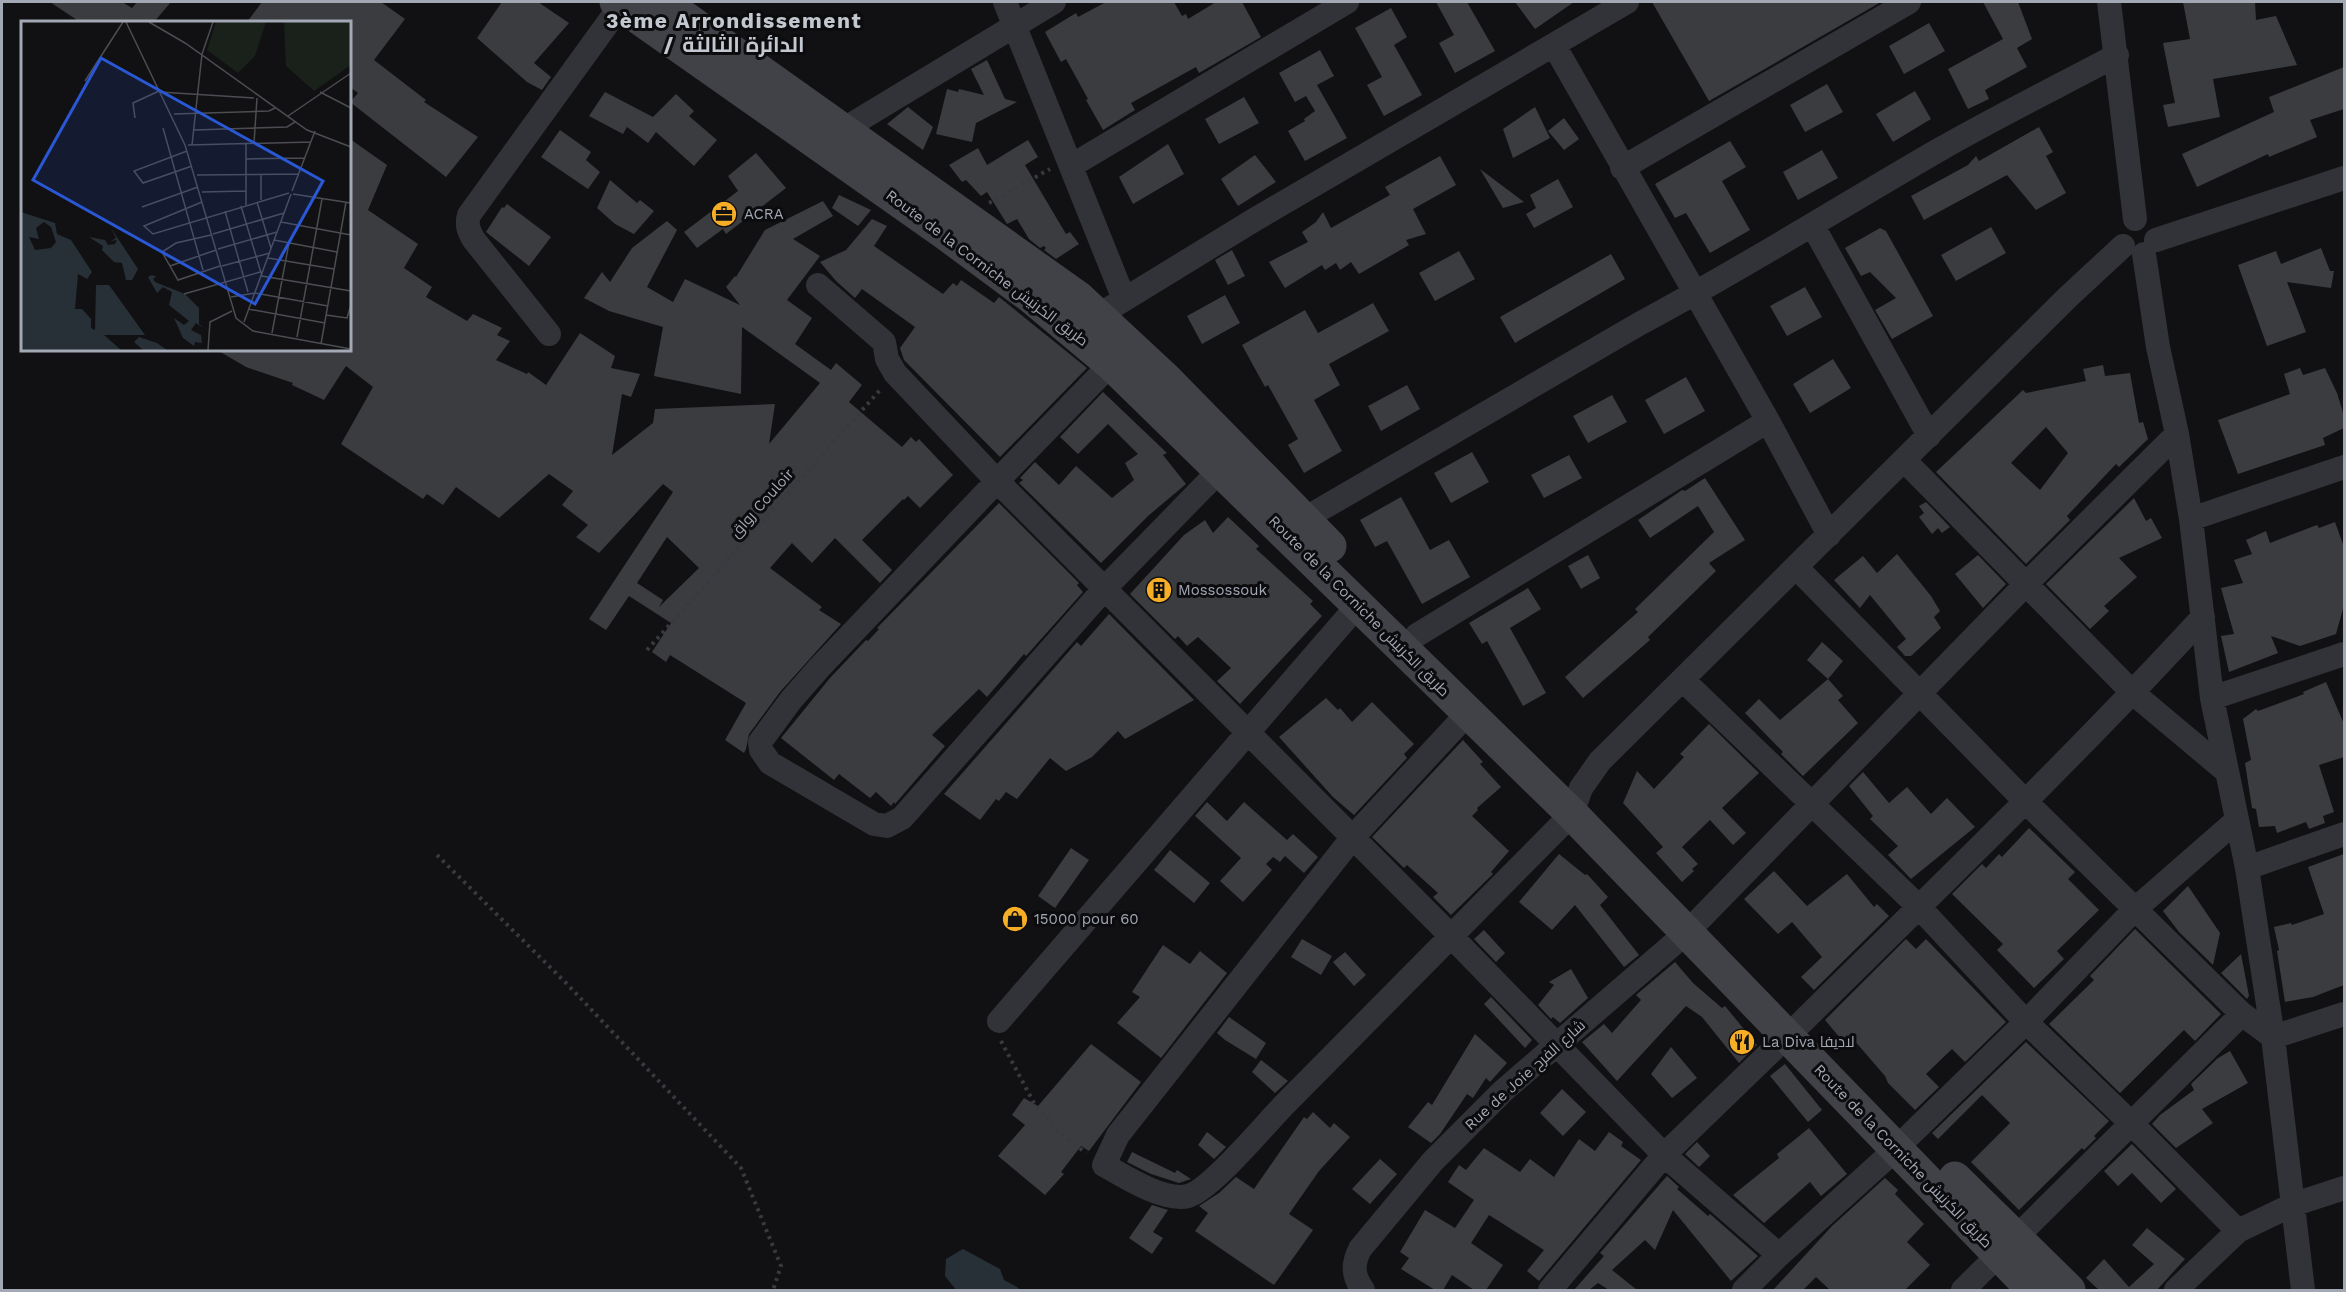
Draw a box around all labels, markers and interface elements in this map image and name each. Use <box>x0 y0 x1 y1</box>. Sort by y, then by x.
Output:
district label: 3ème Arrondissement / الدائرة الثالثة <box>606 8 862 57</box>
inset map <box>21 21 351 351</box>
street label: Route de la Corniche طريق الكرنيش <box>882 186 1092 351</box>
office icon: ACRA <box>709 199 739 229</box>
place label: ACRA <box>744 205 784 223</box>
street label: رواق Couloir <box>726 465 798 542</box>
street label: Route de la Corniche طريق الكرنيش <box>1264 512 1453 701</box>
building icon: Mossossouk <box>1144 575 1174 605</box>
place label: Mossossouk <box>1178 581 1268 599</box>
shop icon: 15000 pour 60 <box>1000 904 1030 934</box>
place label: 15000 pour 60 <box>1034 910 1139 928</box>
street label: Rue de Joie شارع الفرح <box>1461 1016 1590 1135</box>
restaurant icon: La Diva لاديفا <box>1727 1027 1757 1057</box>
place label: La Diva لاديفا <box>1762 1033 1855 1051</box>
street label: Route de la Corniche طريق الكرنيش <box>1810 1060 1996 1252</box>

